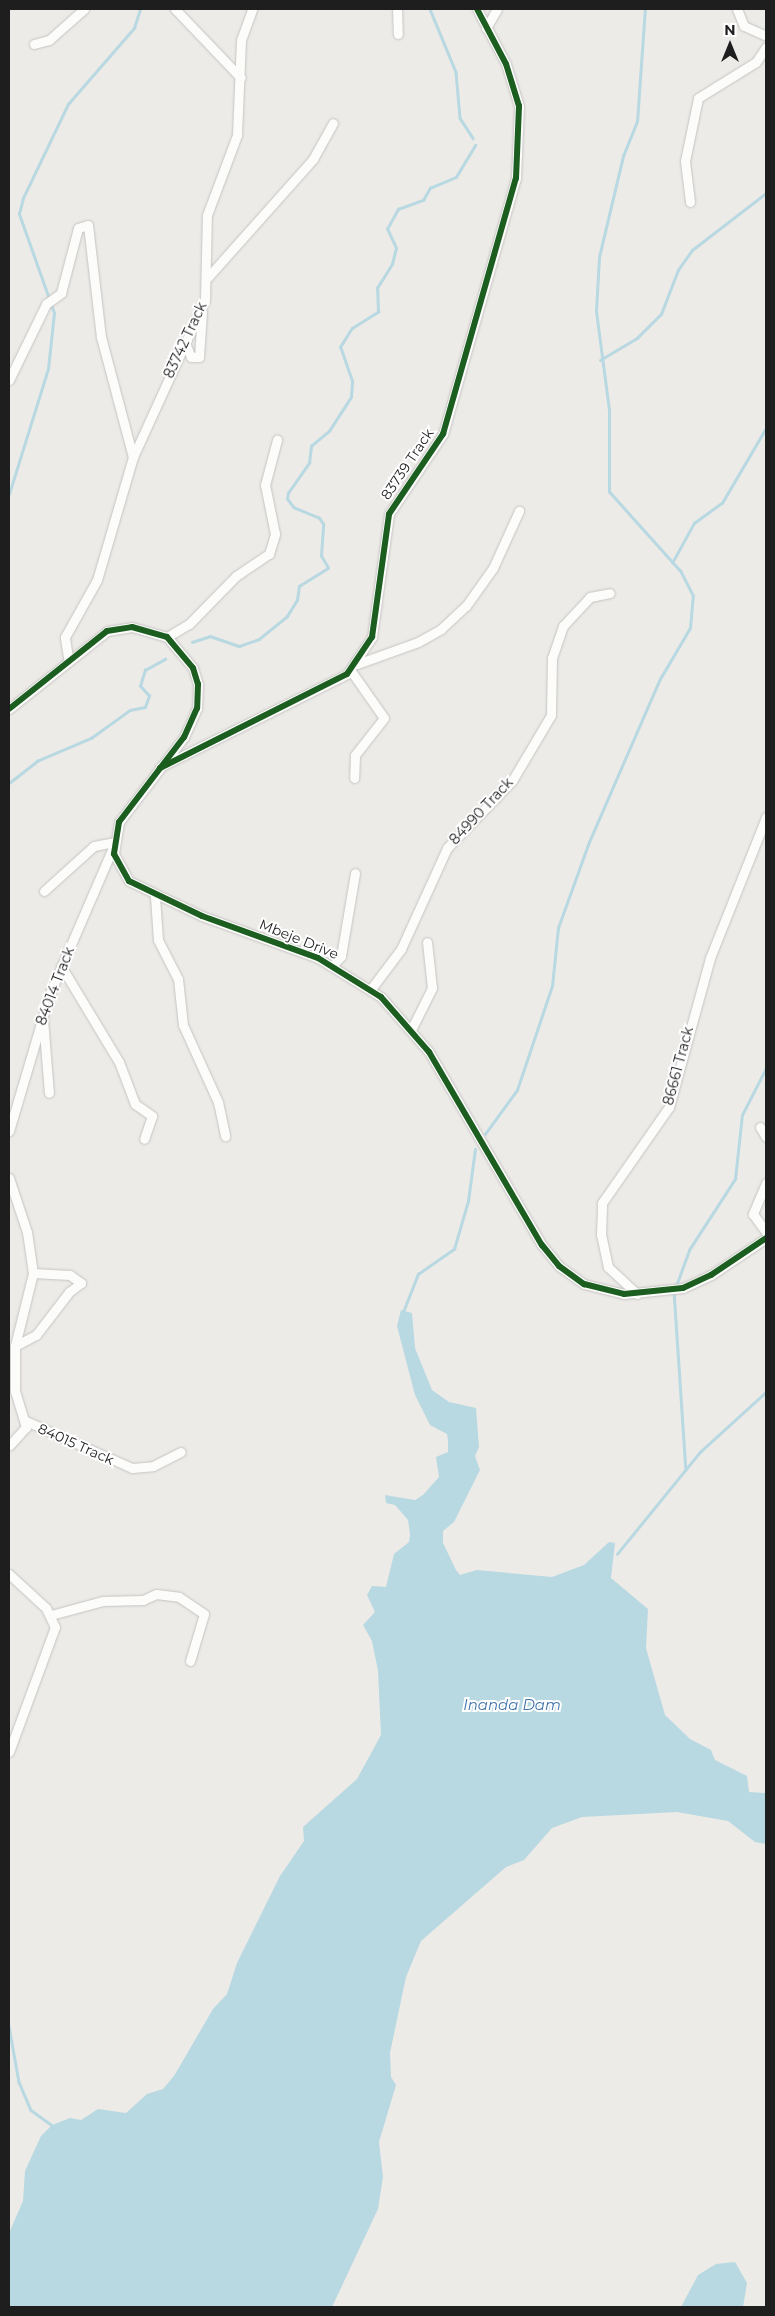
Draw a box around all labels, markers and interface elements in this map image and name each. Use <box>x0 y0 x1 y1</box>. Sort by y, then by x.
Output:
north arrow <box>705 20 755 70</box>
text: N <box>724 21 736 39</box>
street label: 83742 Track <box>160 299 210 381</box>
street label: 83739 Track <box>377 425 437 503</box>
street label: 84990 Track <box>446 774 516 848</box>
street label: Mbeje Drive <box>257 916 341 962</box>
street label: 84014 Track <box>32 944 78 1028</box>
street label: 86661 Track <box>659 1025 697 1107</box>
street label: 84015 Track <box>35 1420 117 1468</box>
water label: Inanda Dam <box>463 1696 561 1714</box>

